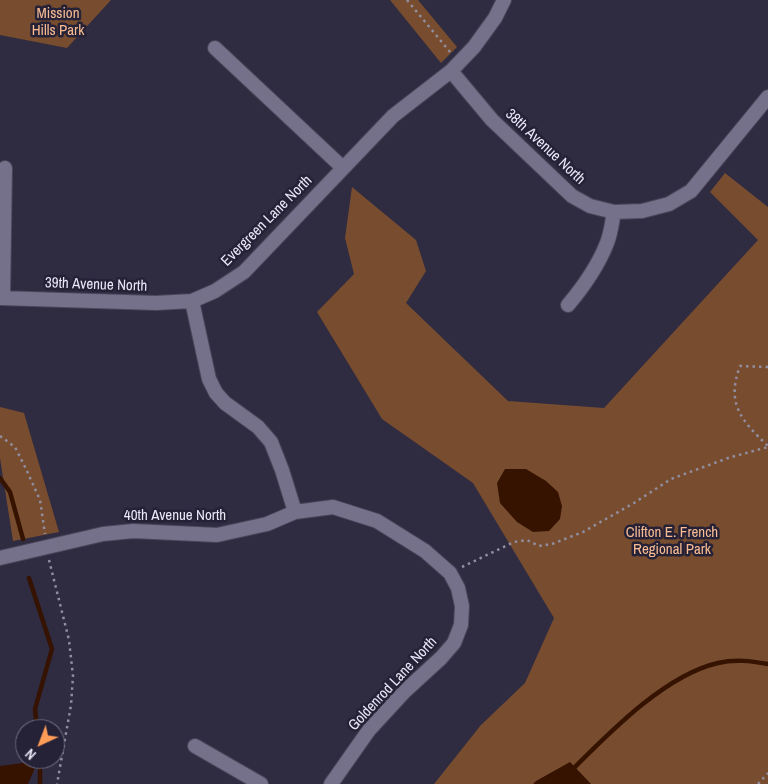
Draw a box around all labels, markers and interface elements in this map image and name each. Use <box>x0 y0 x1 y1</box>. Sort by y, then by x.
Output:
park label: Mission Hills Park <box>32 5 84 40</box>
street label: 38th Avenue North <box>501 106 589 188</box>
street label: Evergreen Lane North <box>218 172 316 270</box>
street label: 39th Avenue North <box>45 274 147 296</box>
street label: 40th Avenue North <box>124 507 226 525</box>
park label: Clifton E. French Regional Park <box>626 524 718 559</box>
street label: Goldenrod Lane North <box>345 633 441 735</box>
north arrow <box>15 719 65 769</box>
text: N <box>21 745 40 764</box>

